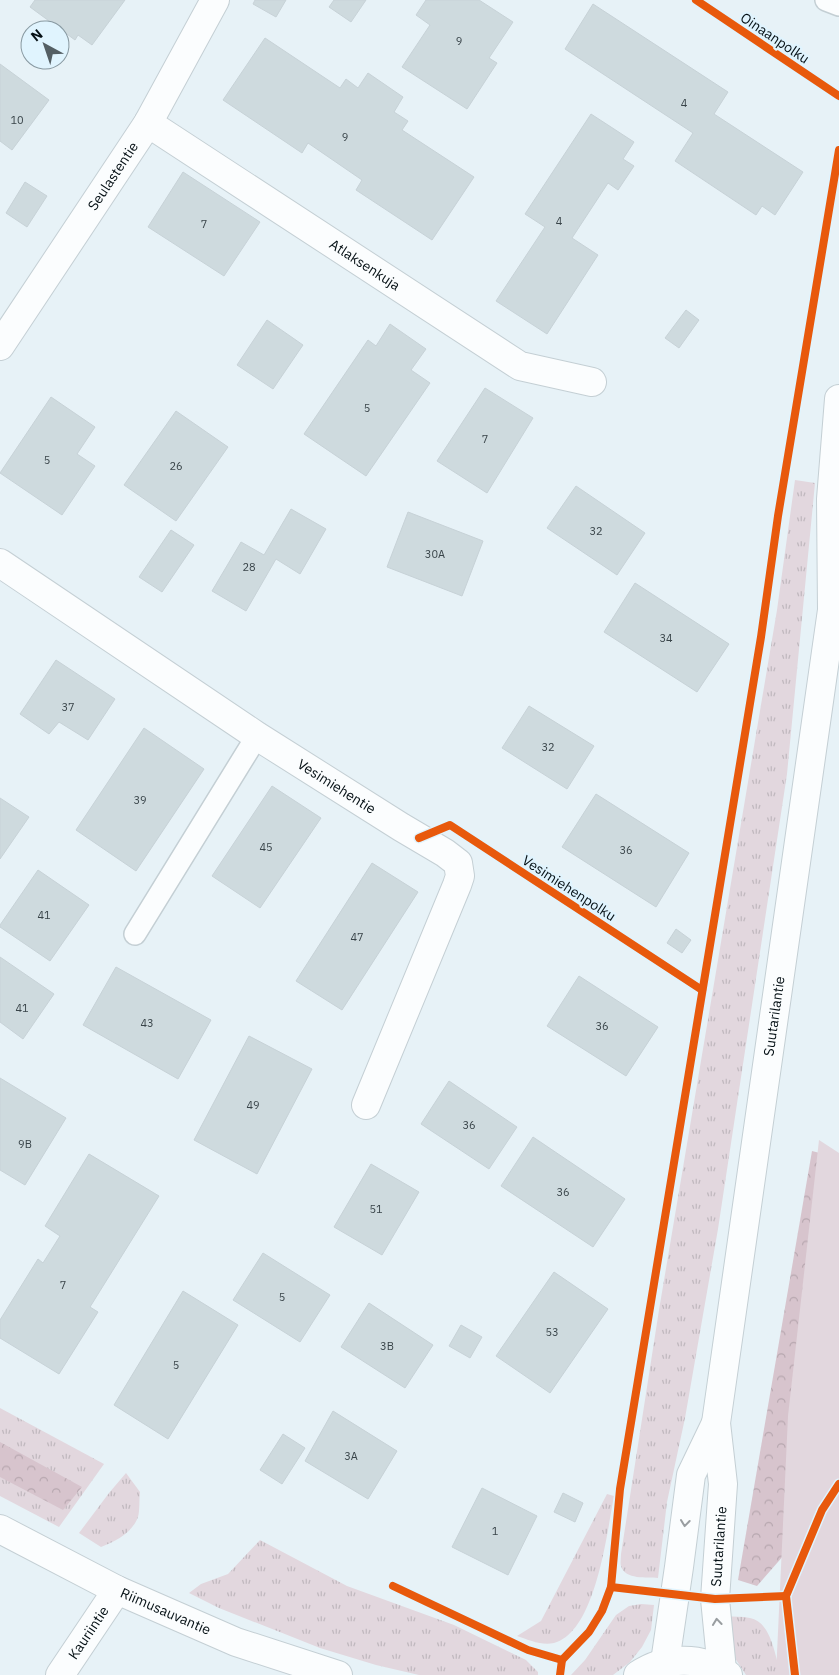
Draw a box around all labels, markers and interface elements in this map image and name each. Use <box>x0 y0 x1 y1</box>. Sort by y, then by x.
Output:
street label: Oinaanpolku <box>737 8 813 68</box>
north arrow <box>20 20 70 70</box>
text: N <box>27 25 46 45</box>
house number: 9 <box>456 34 462 48</box>
house number: 4 <box>681 96 688 110</box>
house number: 10 <box>10 113 24 127</box>
house number: 9 <box>342 130 348 144</box>
street label: Seulastentie <box>84 138 142 214</box>
house number: 4 <box>556 214 563 228</box>
house number: 7 <box>201 217 207 231</box>
street label: Atlaksenkuja <box>326 235 404 295</box>
house number: 5 <box>364 401 370 415</box>
house number: 7 <box>482 432 488 446</box>
house number: 5 <box>44 453 50 467</box>
house number: 26 <box>169 459 183 473</box>
house number: 32 <box>589 524 603 538</box>
house number: 30A <box>425 547 445 561</box>
house number: 28 <box>242 560 256 574</box>
house number: 34 <box>659 631 673 645</box>
house number: 37 <box>61 700 75 714</box>
house number: 32 <box>541 740 555 754</box>
street label: Vesimiehentie <box>294 755 379 818</box>
house number: 39 <box>133 793 147 807</box>
house number: 45 <box>259 840 273 854</box>
house number: 36 <box>619 843 633 857</box>
street label: Vesimiehenpolku <box>519 851 619 925</box>
house number: 41 <box>37 908 51 922</box>
house number: 47 <box>350 930 364 944</box>
street label: Suutarilantie <box>759 975 789 1057</box>
house number: 41 <box>15 1001 29 1015</box>
house number: 43 <box>140 1016 154 1030</box>
house number: 36 <box>595 1019 609 1033</box>
house number: 49 <box>246 1098 260 1112</box>
house number: 36 <box>462 1118 476 1132</box>
house number: 9B <box>18 1137 32 1151</box>
house number: 36 <box>556 1185 570 1199</box>
house number: 51 <box>369 1202 383 1216</box>
house number: 7 <box>60 1278 66 1292</box>
house number: 5 <box>279 1290 285 1304</box>
house number: 53 <box>545 1325 559 1339</box>
house number: 3B <box>380 1339 394 1353</box>
house number: 5 <box>173 1358 179 1372</box>
house number: 3A <box>344 1449 358 1463</box>
street label: Suutarilantie <box>707 1505 730 1587</box>
one-way arrow <box>680 1520 691 1528</box>
house number: 1 <box>492 1524 499 1538</box>
street label: Riimusauvantie <box>118 1584 214 1639</box>
street label: Kauriintie <box>64 1602 113 1663</box>
one-way arrow <box>712 1617 723 1625</box>

